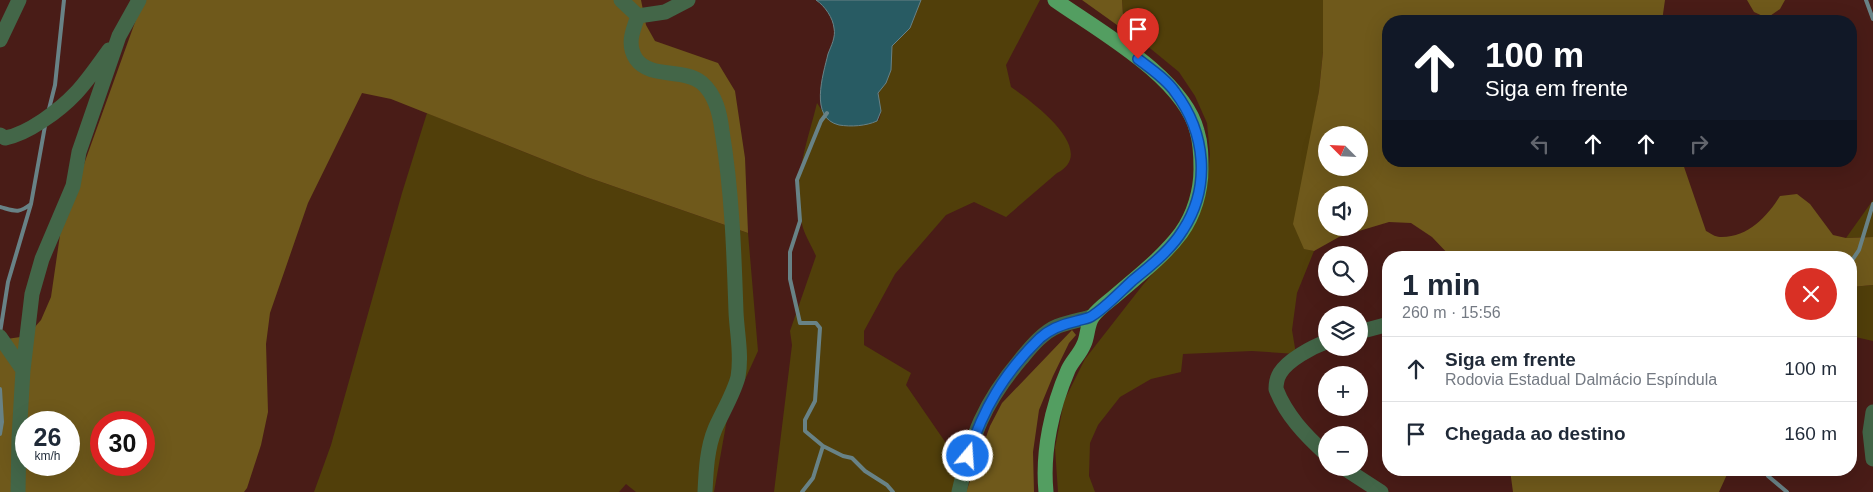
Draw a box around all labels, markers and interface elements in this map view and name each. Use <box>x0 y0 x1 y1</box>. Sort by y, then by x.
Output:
pin <box>1117 8 1159 59</box>
icon: arrive <box>1124 15 1152 43</box>
icon: ahead <box>1402 35 1467 100</box>
text: 100 m <box>1485 35 1584 74</box>
text: Siga em frente <box>1485 76 1628 101</box>
north arrow <box>1318 126 1368 176</box>
map controls <box>1318 126 1368 476</box>
icon: left <box>1526 130 1554 158</box>
icon: ahead <box>1579 130 1607 158</box>
icon: ahead <box>1632 130 1660 158</box>
icon: right <box>1685 130 1713 158</box>
button: sound <box>1318 186 1368 236</box>
button: search <box>1318 246 1368 296</box>
text: 1 min <box>1402 268 1480 301</box>
button: close <box>1785 268 1837 320</box>
text: 260 m · 15:56 <box>1402 304 1501 321</box>
button: layers <box>1318 306 1368 356</box>
text: Siga em frente <box>1445 349 1576 370</box>
icon: ahead <box>1402 355 1430 383</box>
text: 100 m <box>1784 358 1837 379</box>
button: + <box>1318 366 1368 416</box>
text: Rodovia Estadual Dalmácio Espíndula <box>1445 371 1717 388</box>
speed limit sign: 30 <box>90 411 155 476</box>
icon: arrive <box>1402 420 1430 448</box>
text: 26 <box>34 423 61 451</box>
text: Chegada ao destino <box>1445 423 1626 444</box>
text: 160 m <box>1784 423 1837 444</box>
button: − <box>1318 426 1368 476</box>
position arrow <box>941 429 993 481</box>
text: km/h <box>34 449 61 463</box>

